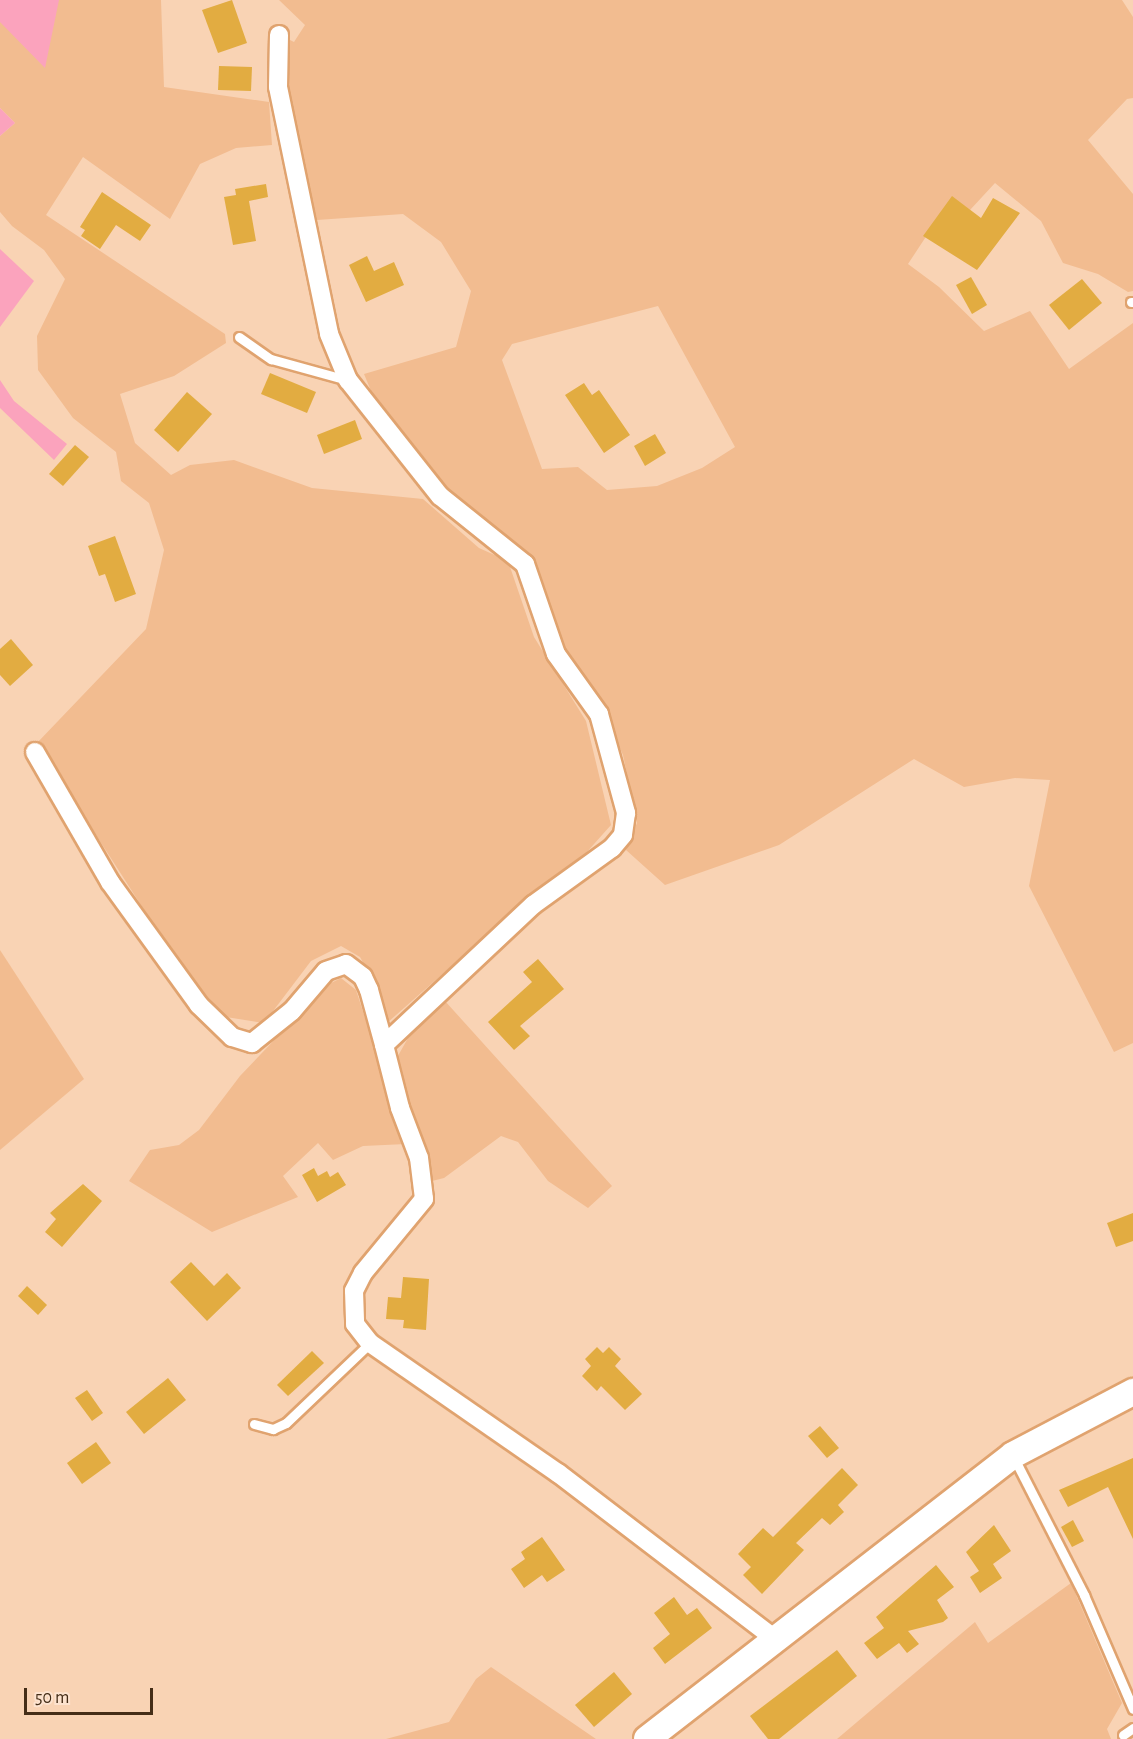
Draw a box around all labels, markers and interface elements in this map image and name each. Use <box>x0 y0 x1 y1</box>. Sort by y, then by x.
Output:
scale bar <box>27 1676 156 1714</box>
text: 50 m <box>35 1689 69 1707</box>

